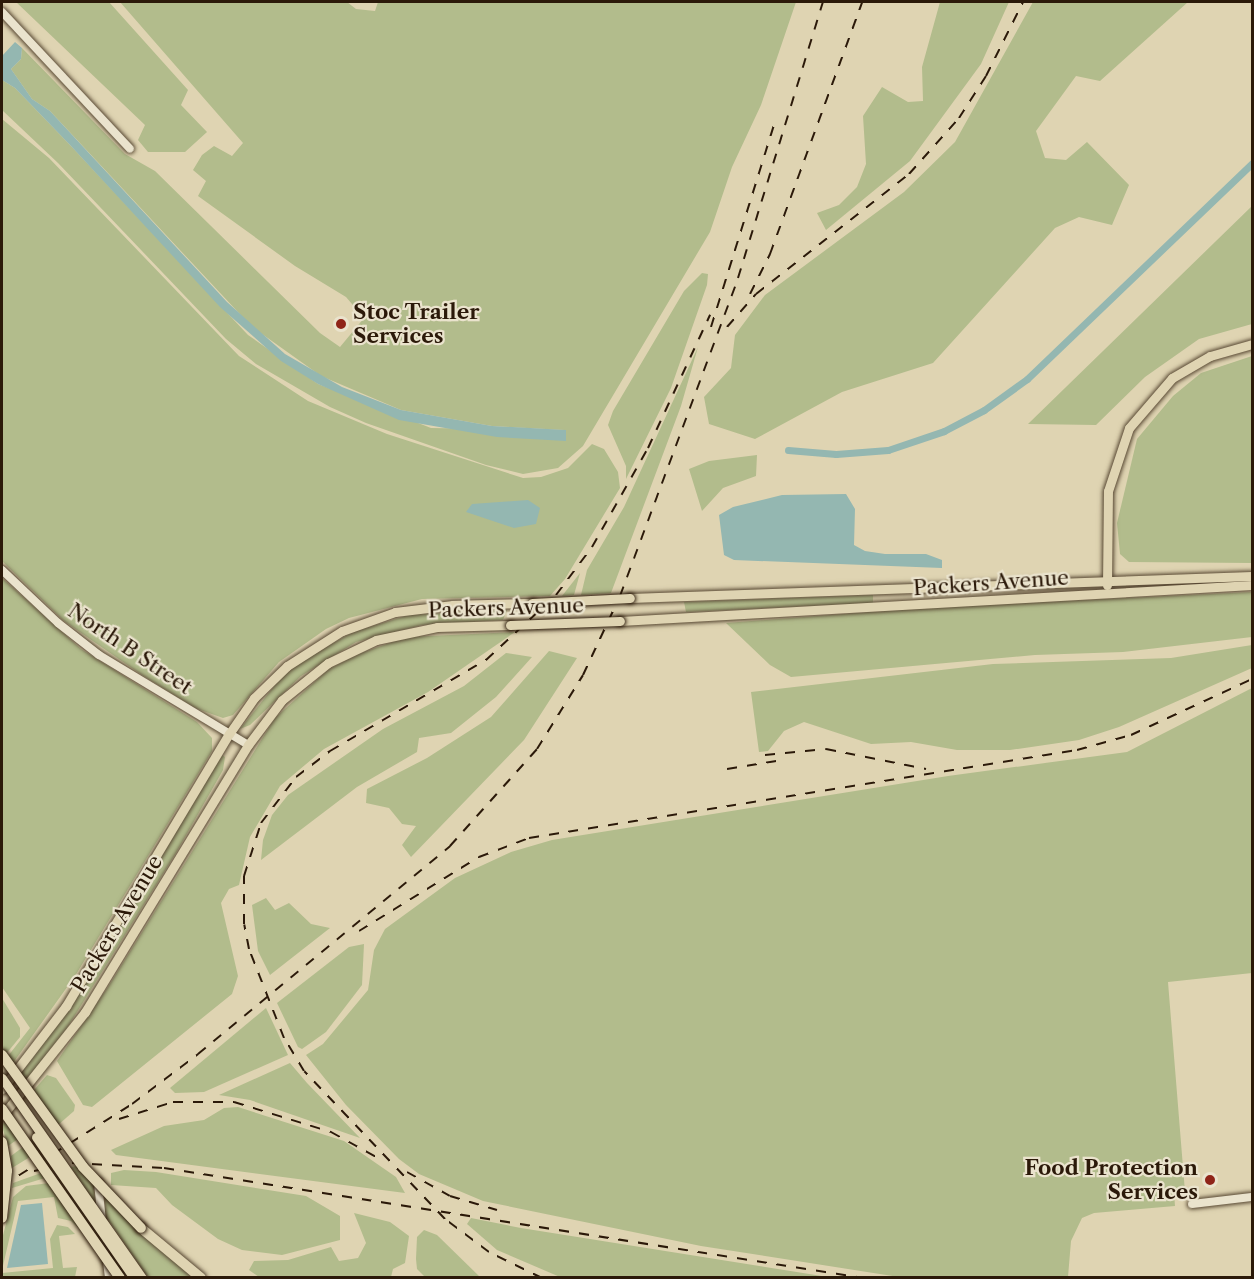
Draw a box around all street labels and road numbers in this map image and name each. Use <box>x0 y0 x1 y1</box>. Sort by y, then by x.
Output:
street label: Packers Avenue <box>912 565 1070 601</box>
street label: Packers Avenue <box>427 593 585 623</box>
street label: North B Street <box>63 598 197 700</box>
street label: Packers Avenue <box>66 850 168 998</box>

